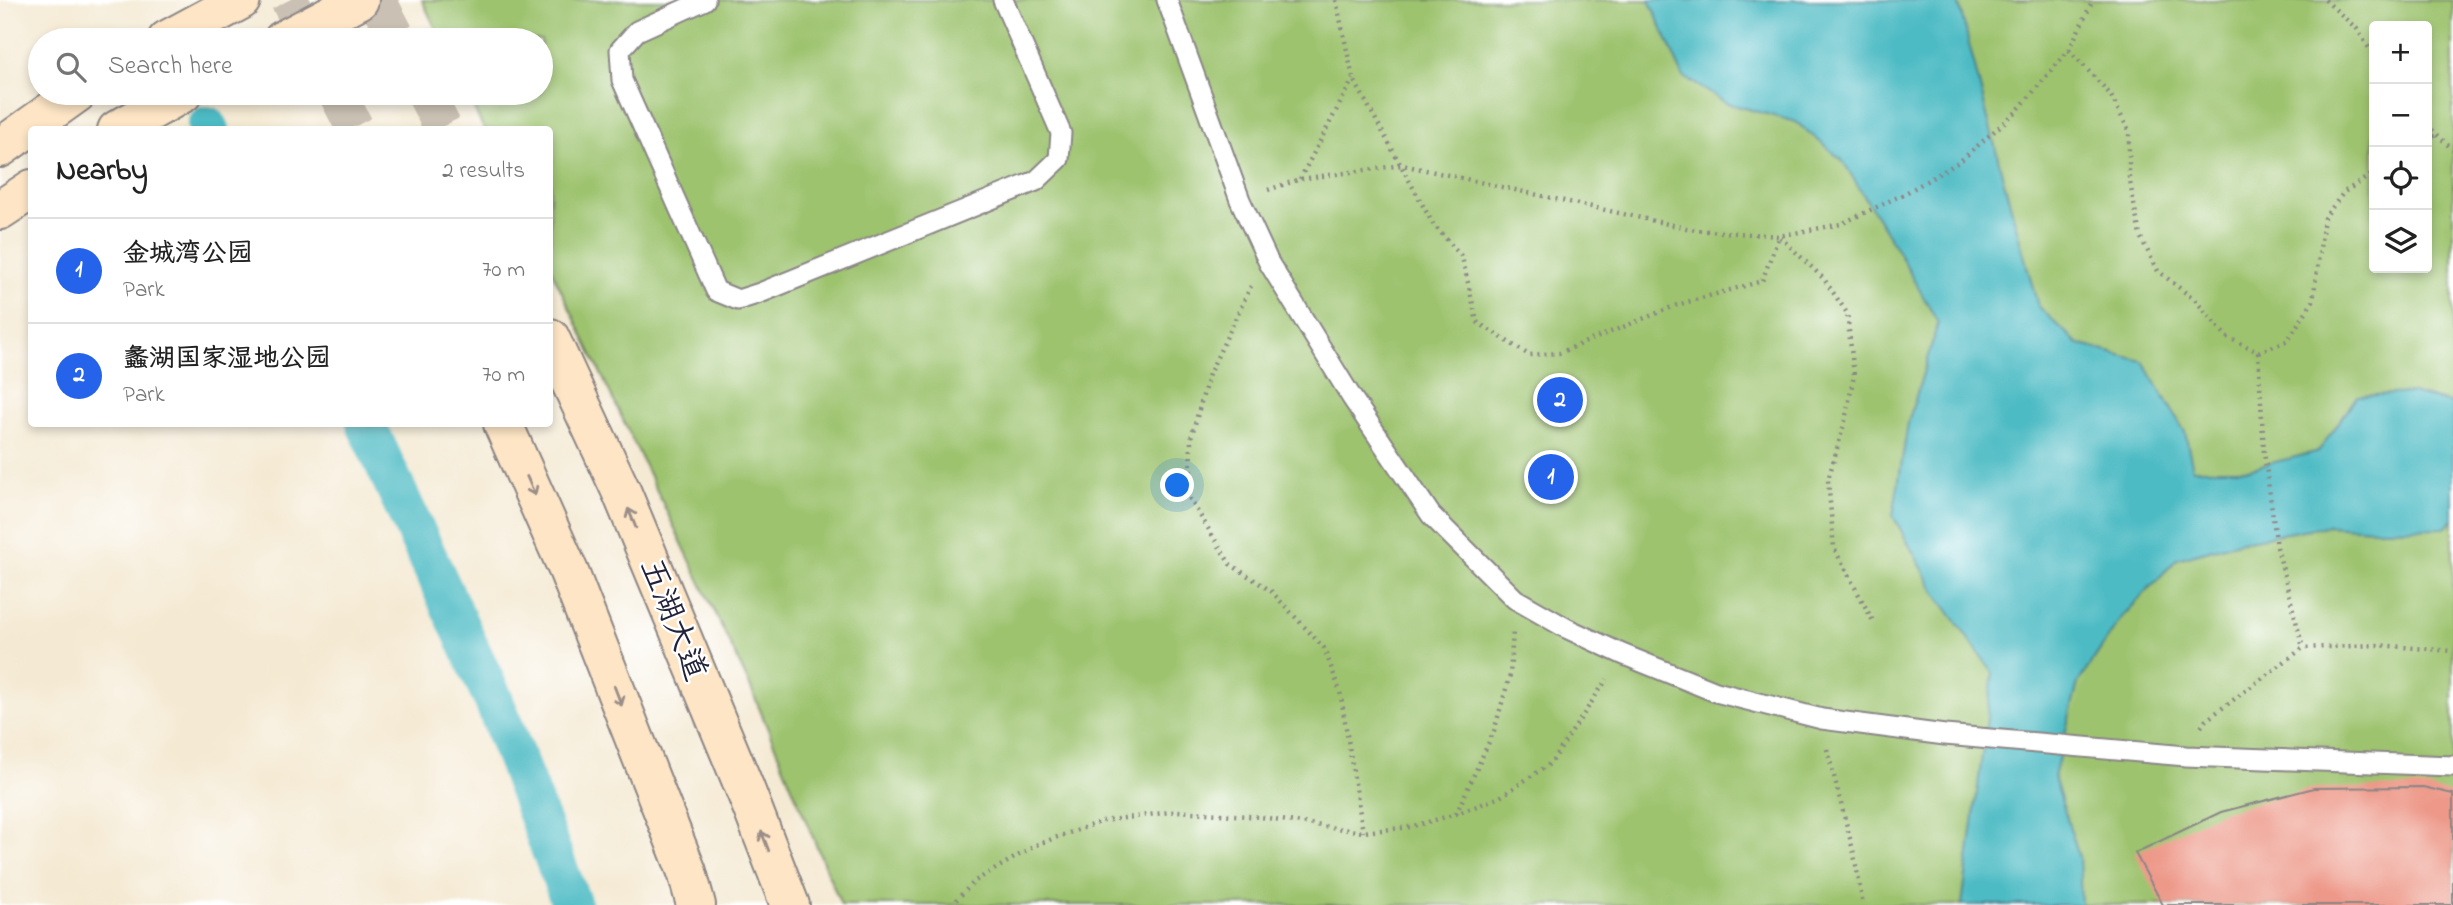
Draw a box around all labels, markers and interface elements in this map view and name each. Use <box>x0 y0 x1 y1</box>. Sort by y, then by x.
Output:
map controls <box>2369 21 2432 273</box>
button: + <box>2369 21 2432 84</box>
search box <box>28 28 553 105</box>
icon: search <box>52 48 90 86</box>
text: Search here <box>108 48 233 86</box>
button: − <box>2369 84 2432 147</box>
button: locate <box>2369 147 2432 210</box>
text: Nearby <box>56 150 148 194</box>
text: 2 results <box>442 155 525 188</box>
button: layers <box>2369 210 2432 273</box>
text: 金城湾公园 <box>123 236 253 274</box>
text: 1 <box>75 254 83 287</box>
text: 70 m <box>482 254 525 287</box>
text: Park <box>123 274 165 307</box>
text: 蠡湖国家湿地公园 <box>123 341 331 379</box>
text: 2 <box>73 359 85 392</box>
text: 70 m <box>482 359 525 392</box>
pin: 2 <box>1537 374 1583 426</box>
text: Park <box>123 379 165 412</box>
pin: 1 <box>1528 451 1574 503</box>
your location <box>1160 468 1194 502</box>
one-way arrow <box>525 475 538 496</box>
one-way arrow <box>625 507 638 529</box>
street label: 五湖大道 <box>626 552 718 688</box>
one-way arrow <box>613 685 626 706</box>
one-way arrow <box>758 831 771 853</box>

